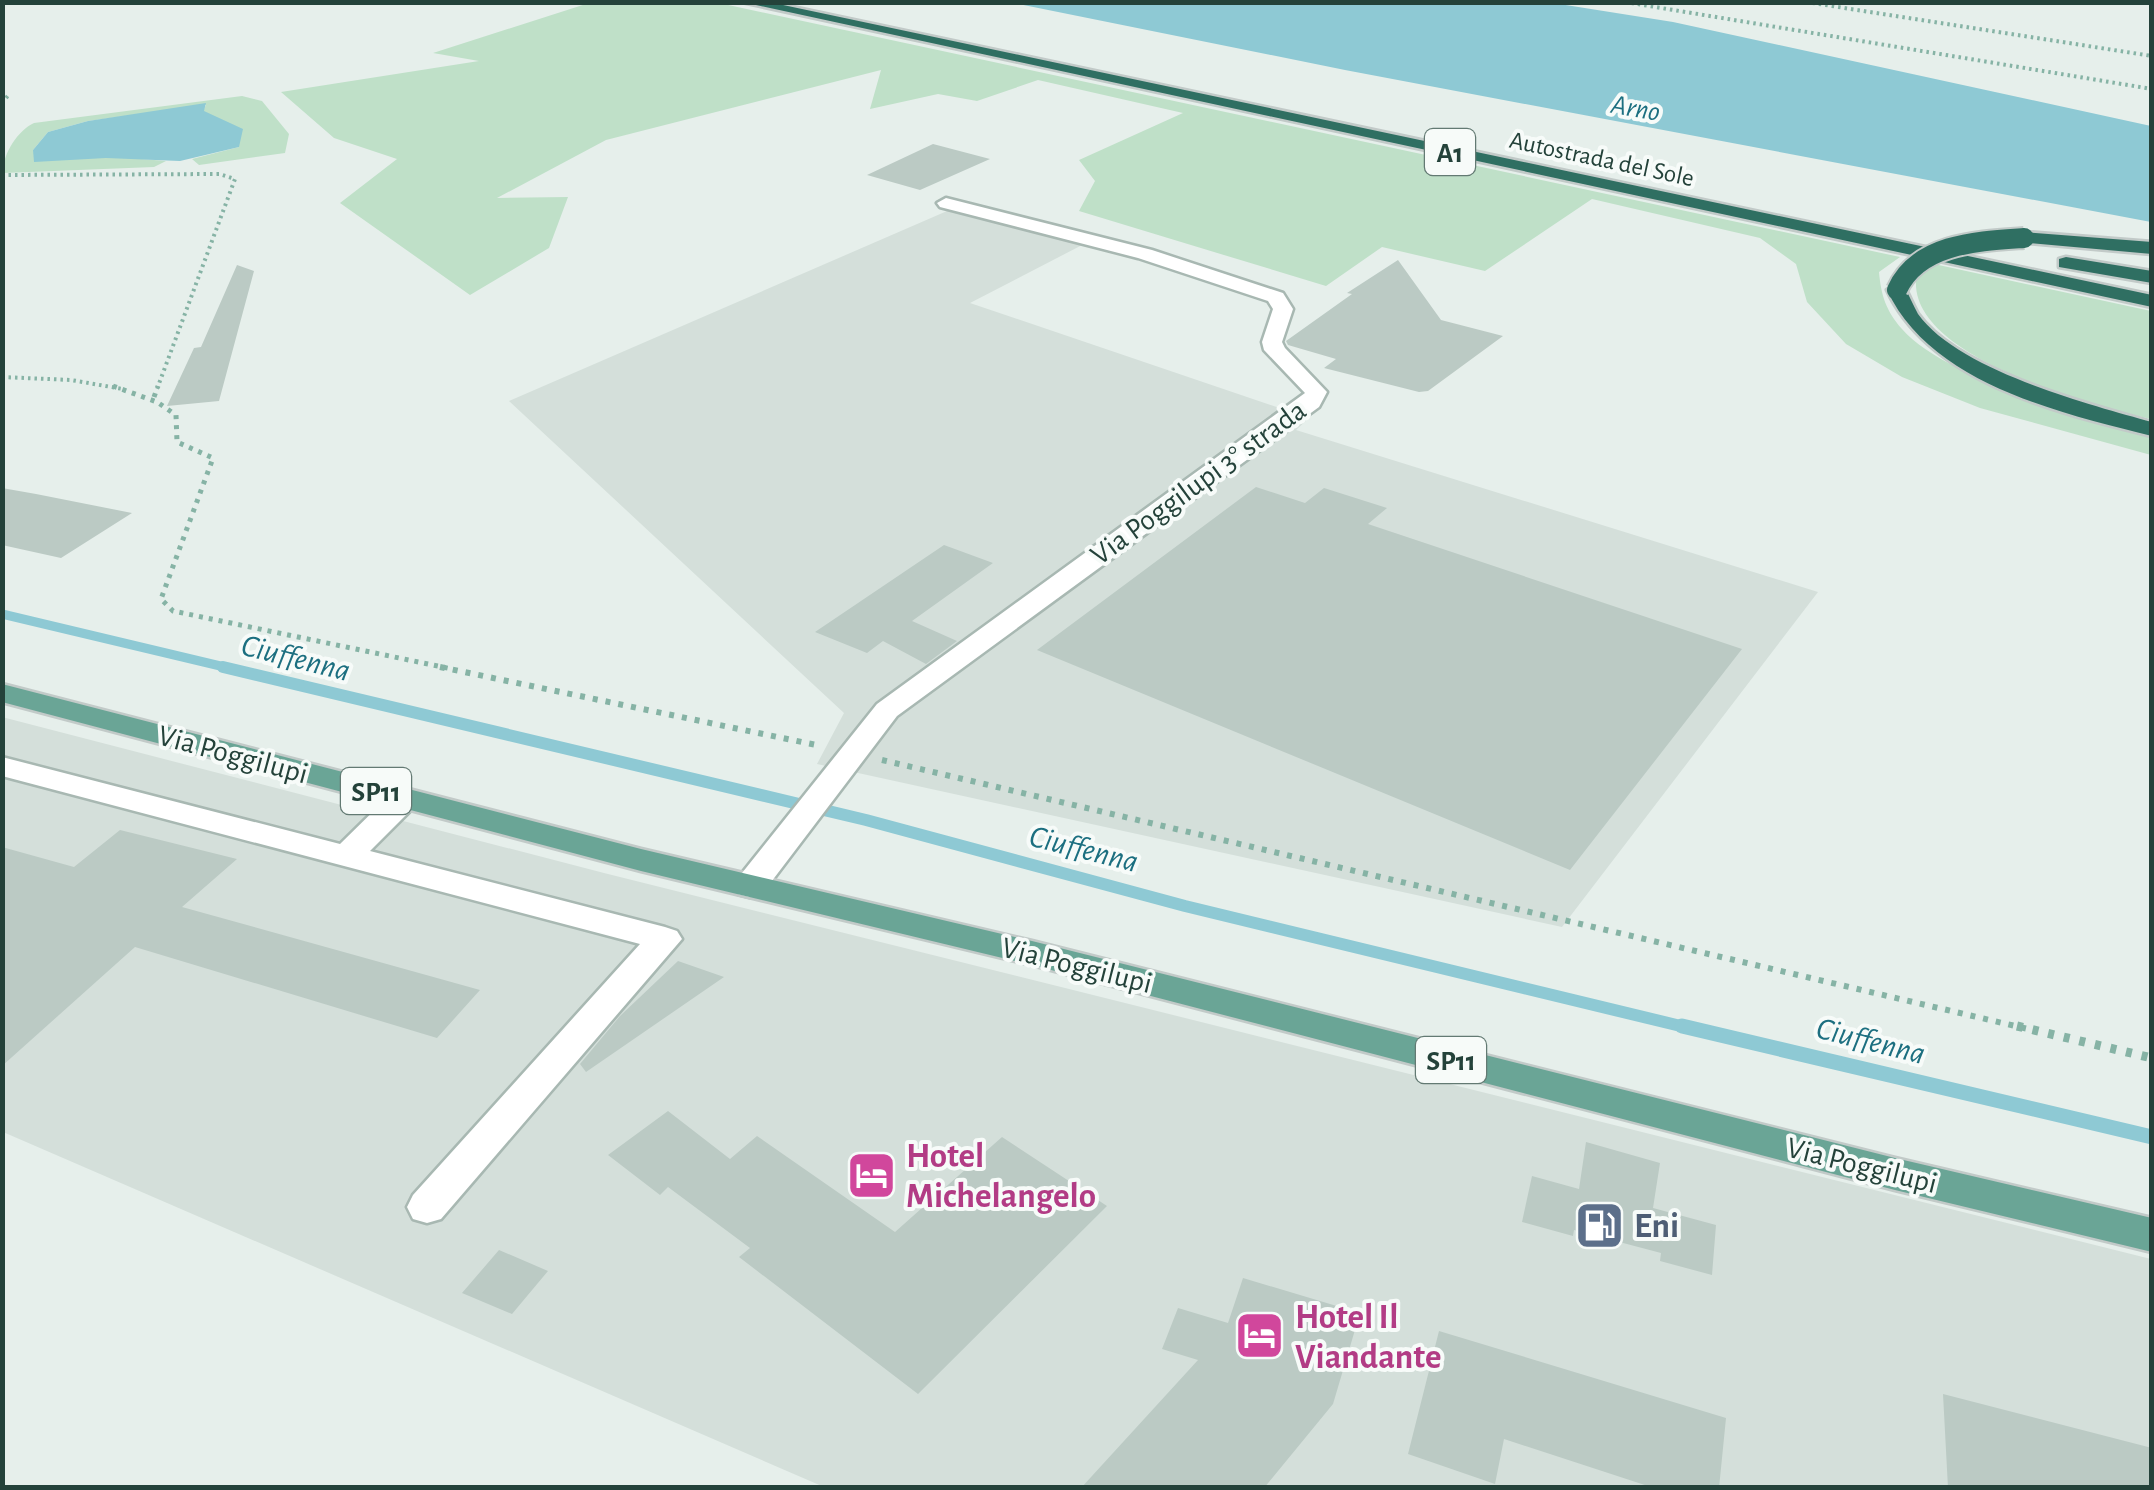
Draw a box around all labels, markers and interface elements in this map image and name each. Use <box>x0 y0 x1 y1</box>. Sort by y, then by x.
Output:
water label: Arno <box>1608 91 1662 127</box>
street label: Autostrada del Sole <box>1507 128 1696 191</box>
road number: A1 <box>1425 129 1475 175</box>
street label: Via Poggilupi 3° strada <box>1085 395 1312 571</box>
water label: Ciuffenna <box>238 629 353 687</box>
street label: Via Poggilupi <box>155 721 311 789</box>
road number: SP11 <box>341 768 411 814</box>
water label: Ciuffenna <box>1026 820 1141 878</box>
street label: Via Poggilupi <box>999 933 1155 999</box>
water label: Ciuffenna <box>1813 1012 1928 1070</box>
road number: SP11 <box>1416 1037 1486 1083</box>
street label: Via Poggilupi <box>1784 1133 1940 1199</box>
place label: Hotel Michelangelo <box>906 1139 1096 1214</box>
hotel icon: Hotel Michelangelo <box>845 1149 897 1201</box>
fuel station icon: Eni <box>1573 1199 1625 1251</box>
place label: Eni <box>1634 1209 1679 1244</box>
place label: Hotel Il Viandante <box>1295 1300 1441 1375</box>
hotel icon: Hotel Il Viandante <box>1234 1310 1286 1362</box>

